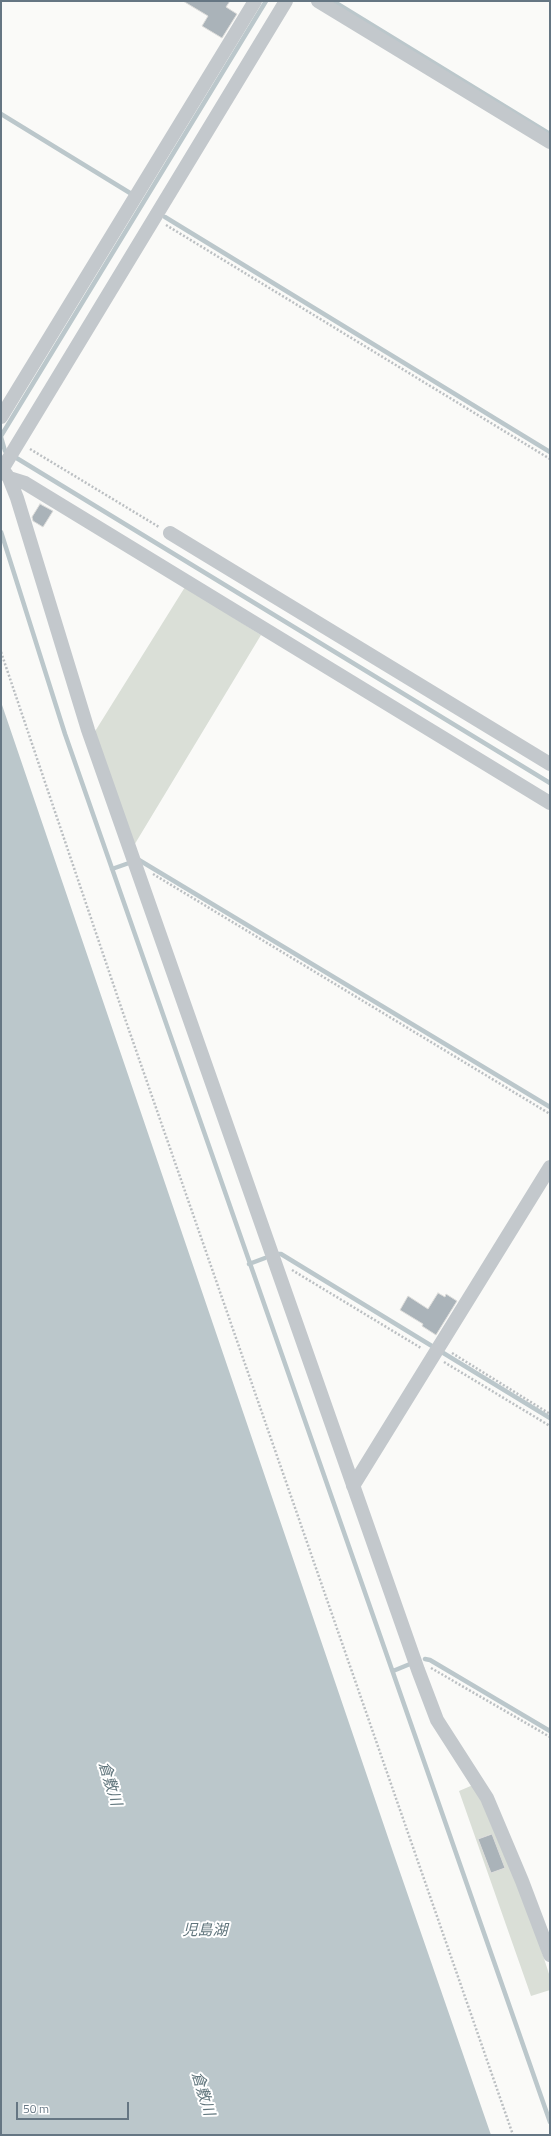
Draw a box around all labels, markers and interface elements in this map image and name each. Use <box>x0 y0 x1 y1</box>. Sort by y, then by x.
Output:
water label: 倉敷川 <box>94 1760 124 1808</box>
water label: 児島湖 <box>183 1922 227 1940</box>
water label: 倉敷川 <box>187 2070 217 2118</box>
scale bar <box>18 2094 131 2120</box>
text: 50 m <box>23 2099 49 2118</box>

